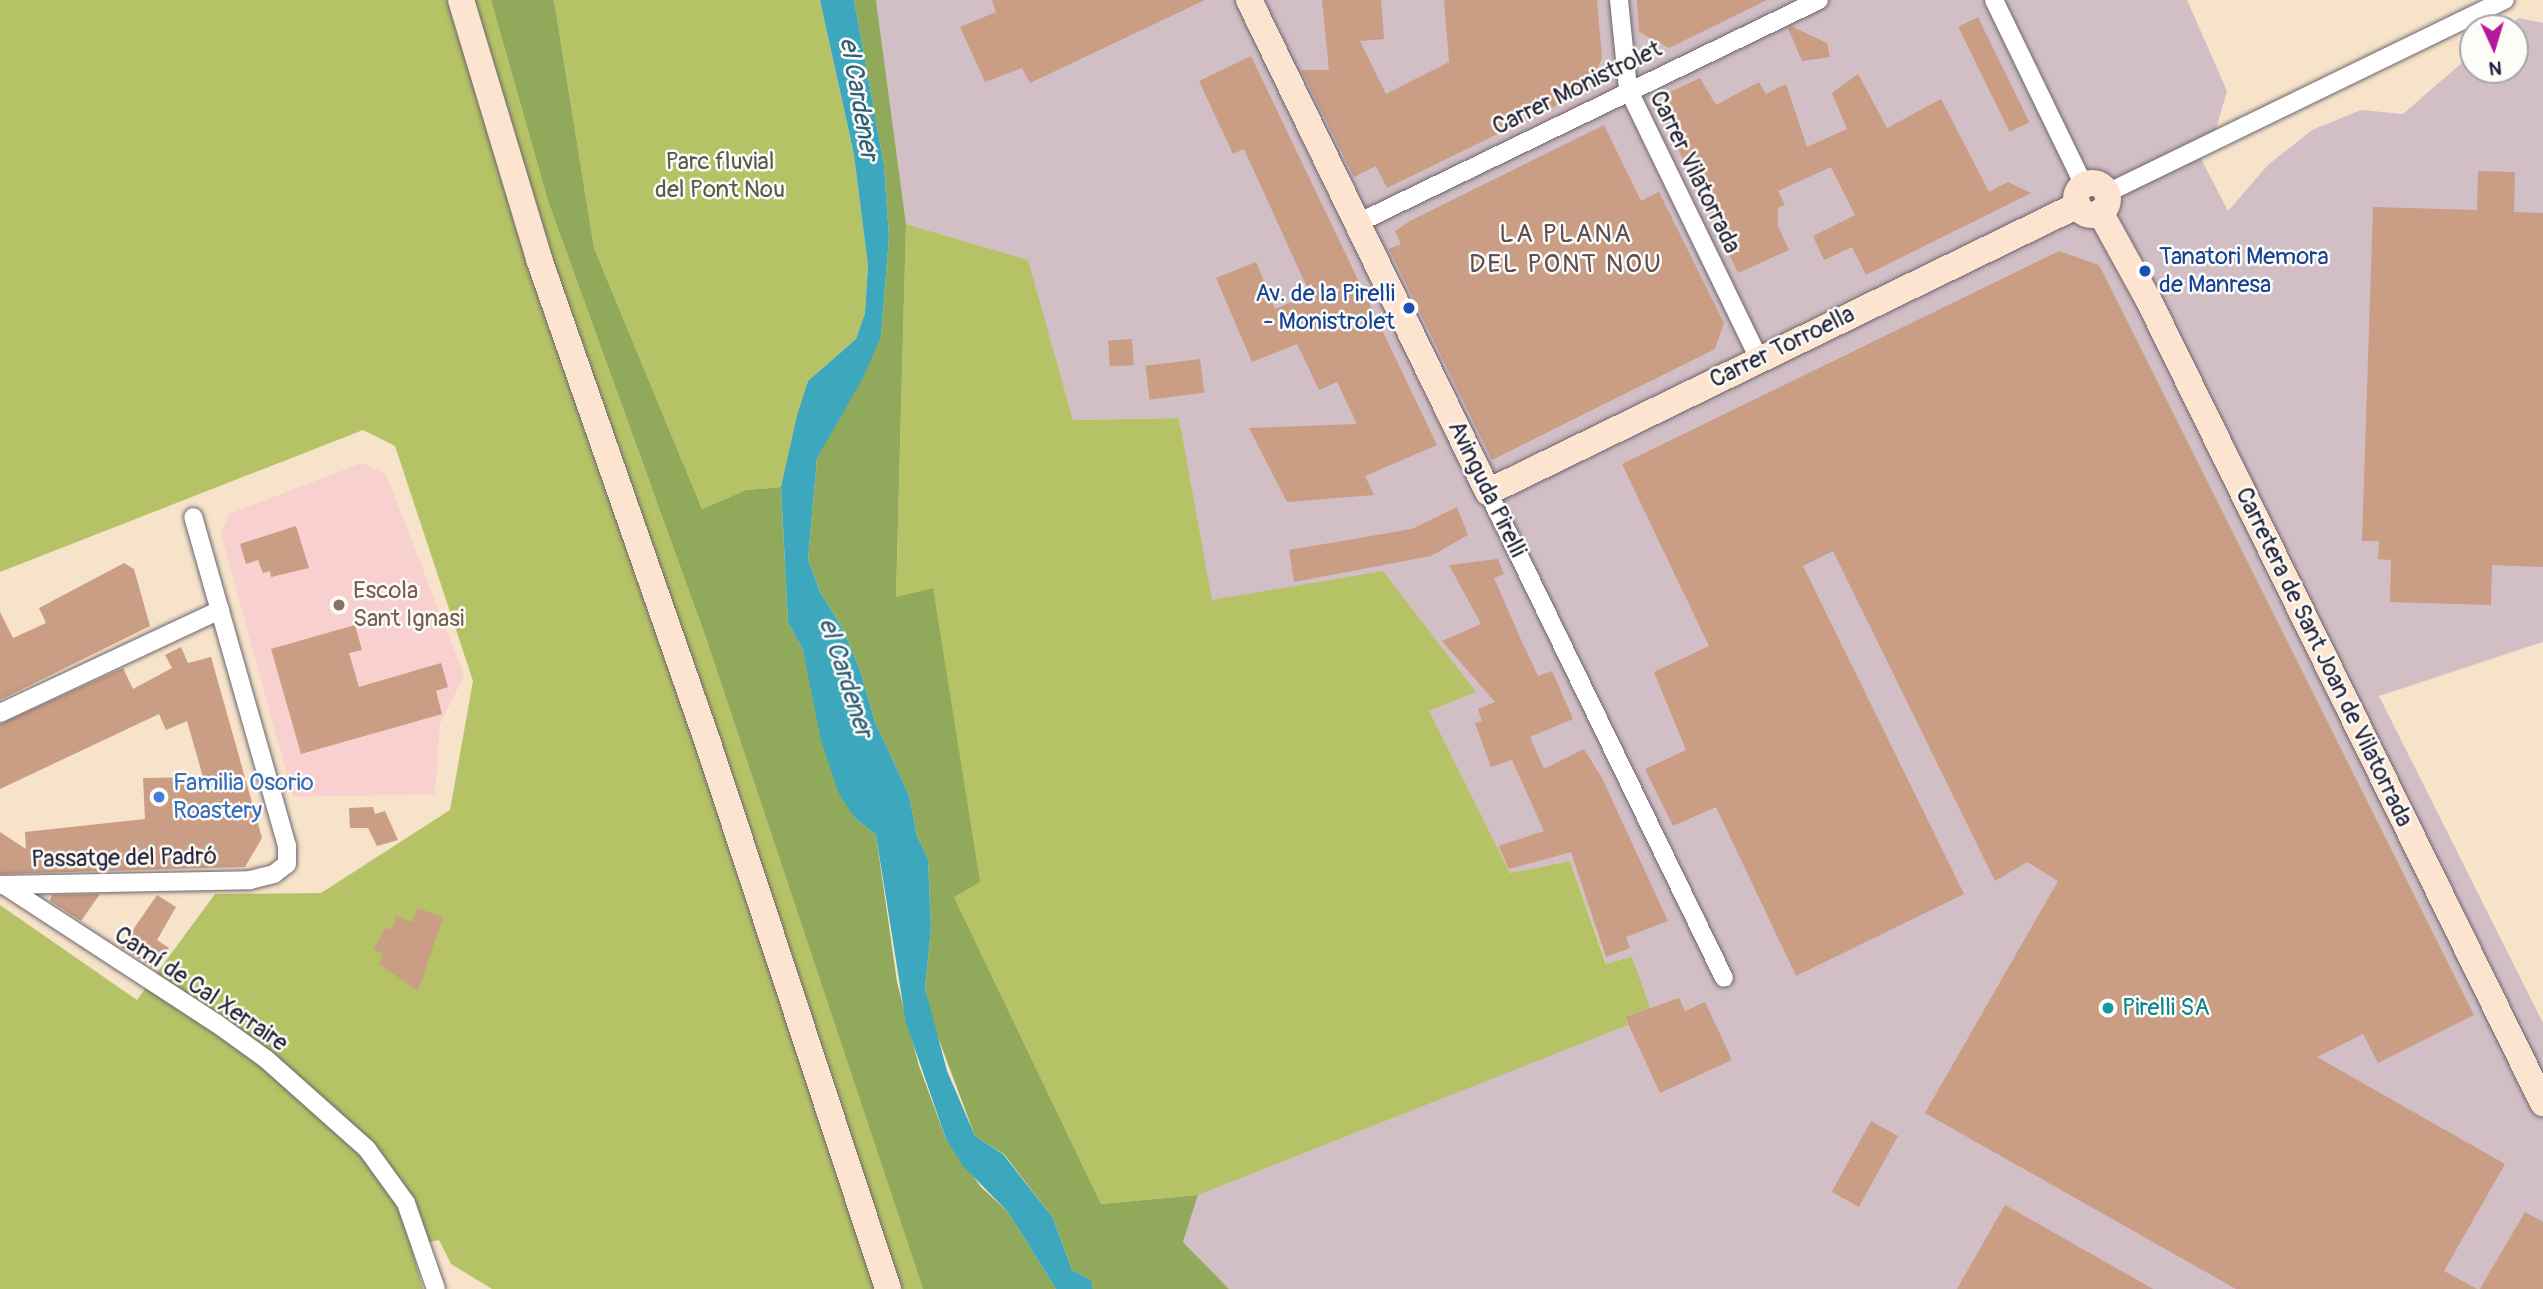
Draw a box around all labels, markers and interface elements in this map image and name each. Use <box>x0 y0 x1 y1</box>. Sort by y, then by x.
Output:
north arrow <box>2459 14 2529 84</box>
water label: el Cardener <box>832 35 884 163</box>
street label: Carrer Monistrolet <box>1488 35 1666 141</box>
text: N <box>2488 56 2503 80</box>
street label: Carrer Vilatorrada <box>1643 86 1747 258</box>
park label: Parc fluvial del Pont Nou <box>655 148 785 204</box>
district label: LA PLANA DEL PONT NOU <box>1471 219 1661 280</box>
place label: Tanatori Memora de Manresa <box>2159 243 2329 299</box>
marker: Tanatori Memora de Manresa <box>2137 263 2153 279</box>
place label: Av. de la Pirelli - Monistrolet <box>1255 280 1395 336</box>
marker: Av. de la Pirelli - Monistrolet <box>1401 300 1417 316</box>
street label: Carrer Torroella <box>1705 300 1859 394</box>
street label: Avinguda Pirelli <box>1442 416 1532 562</box>
street label: Carretera de Sant Joan de Vilatorrada <box>2229 483 2419 831</box>
place label: Escola Sant Ignasi <box>353 577 464 633</box>
marker: Escola Sant Ignasi <box>331 597 347 613</box>
water label: el Cardener <box>811 614 879 742</box>
place label: Familia Osorio Roastery <box>173 769 314 825</box>
marker: Familia Osorio Roastery <box>151 789 167 805</box>
street label: Passatge del Padró <box>31 842 217 874</box>
street label: Camí de Cal Xerraire <box>109 920 293 1058</box>
place label: Pirelli SA <box>2122 994 2210 1022</box>
marker: Pirelli SA <box>2100 1000 2116 1016</box>

